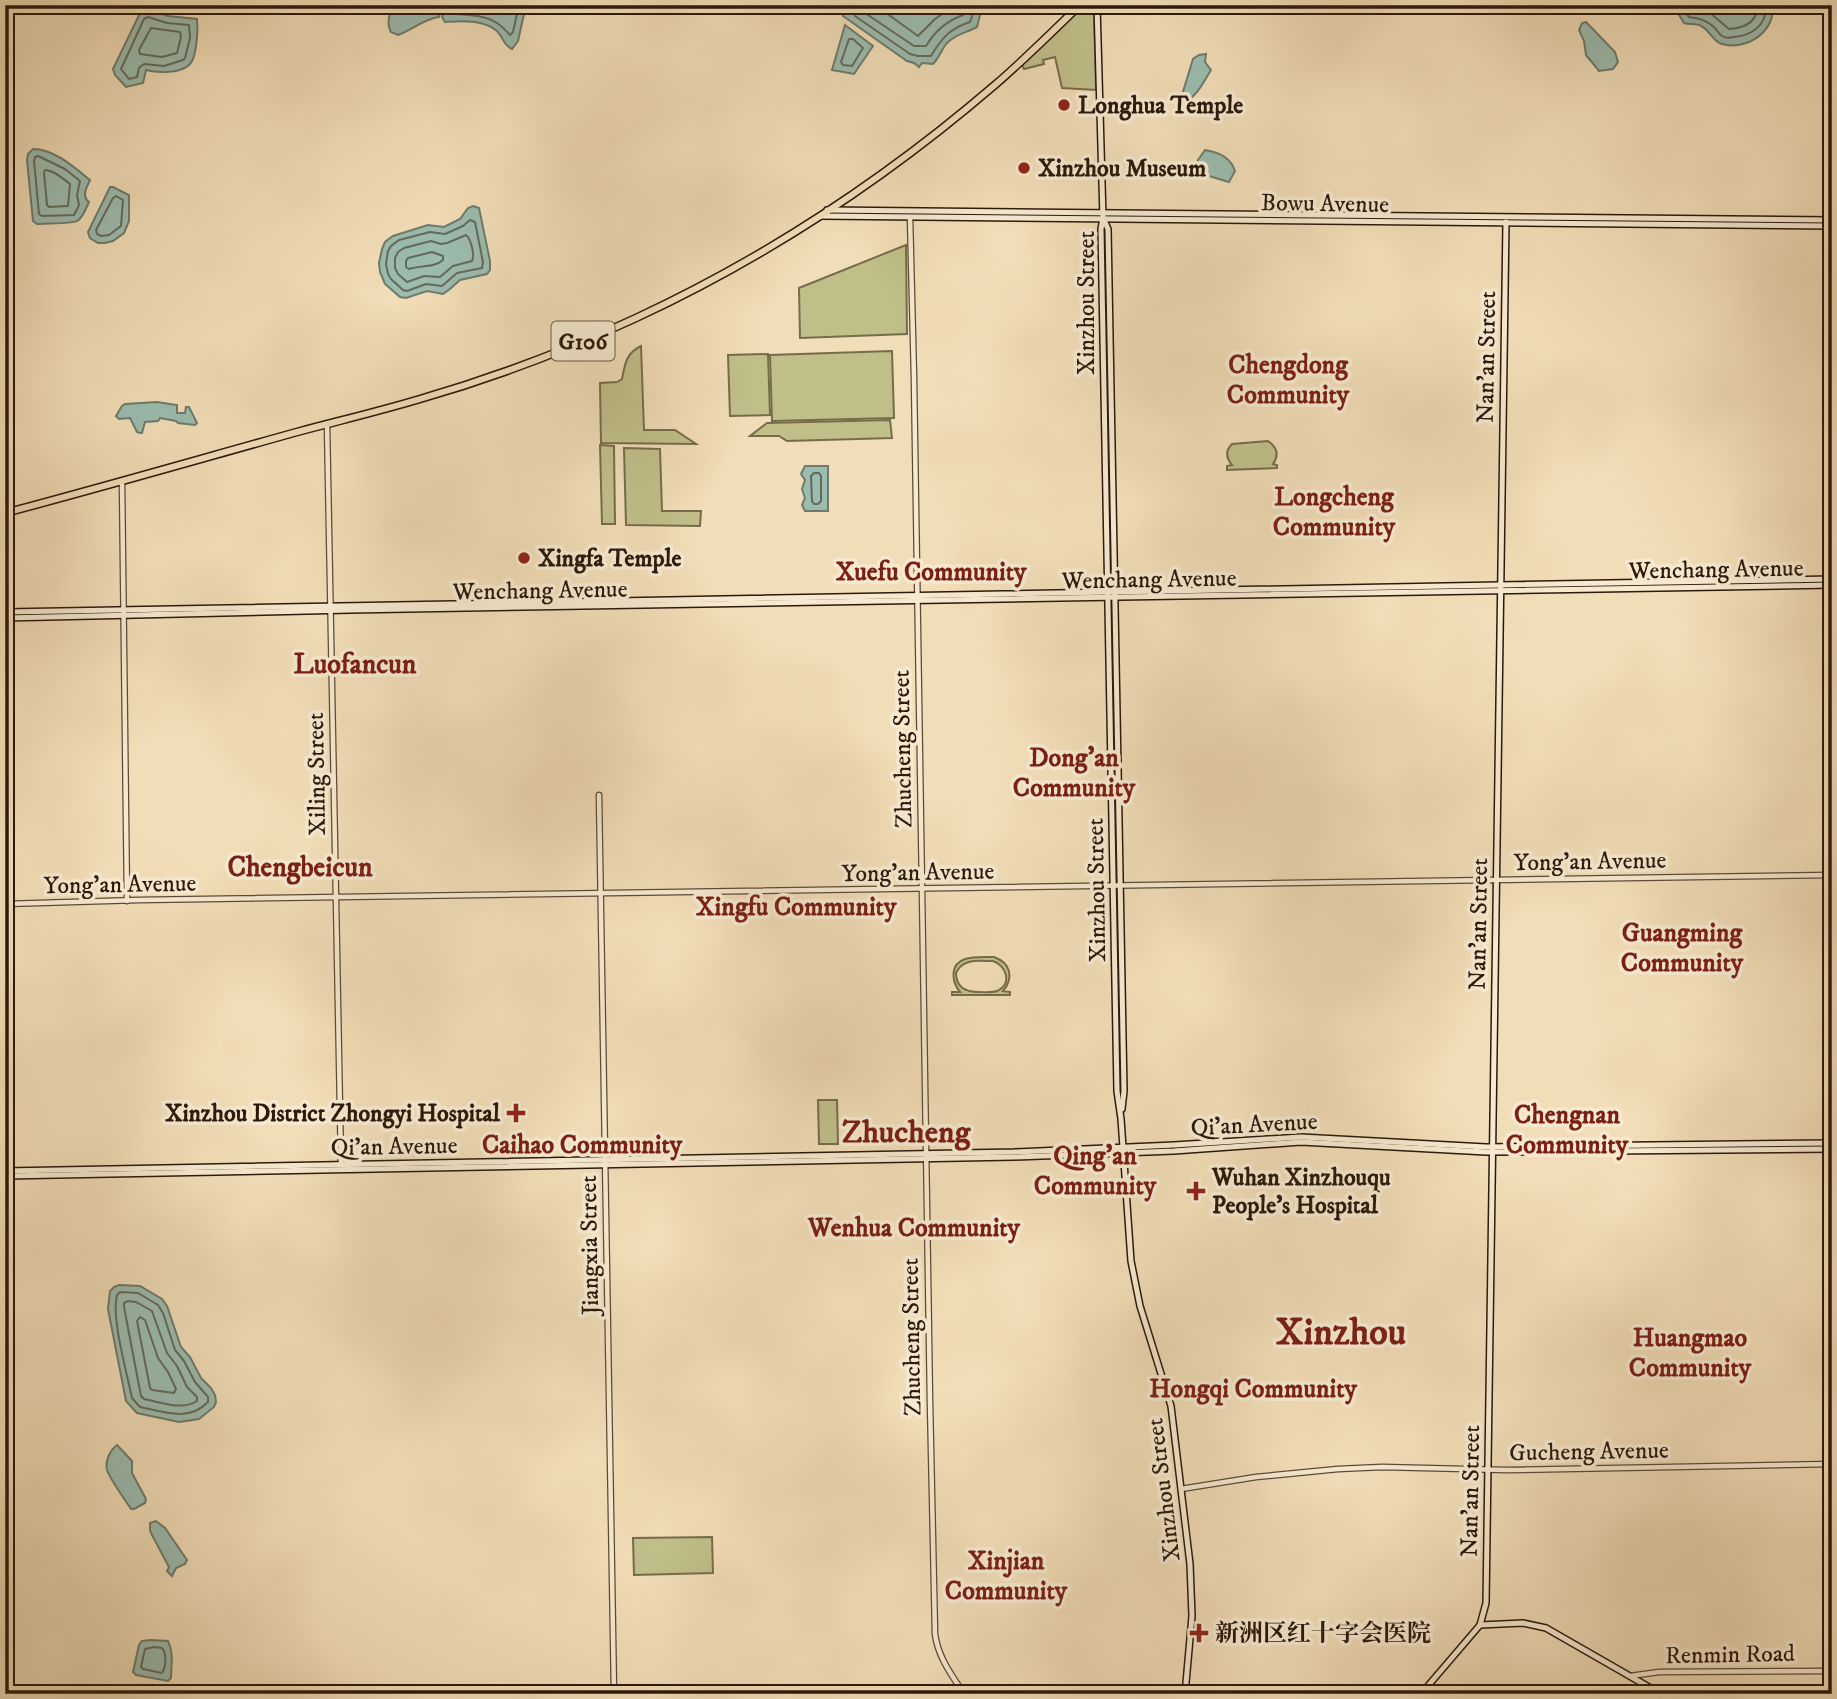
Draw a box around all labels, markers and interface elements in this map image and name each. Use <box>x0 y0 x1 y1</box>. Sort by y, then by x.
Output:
place label: Longhua Temple <box>1078 91 1243 121</box>
marker: Longhua Temple <box>1056 97 1072 113</box>
place label: Xinzhou Museum <box>1038 154 1206 184</box>
marker: Xinzhou Museum <box>1016 160 1032 176</box>
street label: Bowu Avenue <box>1261 188 1389 220</box>
street label: Xinzhou Street <box>1072 231 1102 375</box>
street label: Nan'an Street <box>1471 290 1503 423</box>
road number: G106 <box>552 322 614 360</box>
district label: Chengdong Community <box>1227 349 1350 412</box>
district label: Longcheng Community <box>1273 481 1396 544</box>
place label: Xingfa Temple <box>538 544 682 574</box>
marker: Xingfa Temple <box>516 550 532 566</box>
street label: Wenchang Avenue <box>1627 553 1804 587</box>
district label: Xuefu Community <box>836 556 1027 589</box>
street label: Wenchang Avenue <box>1060 563 1237 597</box>
street label: Wenchang Avenue <box>451 574 628 608</box>
district label: Luofancun <box>294 647 417 682</box>
street label: Zhucheng Street <box>887 669 919 828</box>
street label: Xiling Street <box>301 712 333 836</box>
district label: Dong'an Community <box>1013 742 1136 805</box>
street label: Xinzhou Street <box>1081 817 1113 962</box>
street label: Yong'an Avenue <box>1513 846 1667 878</box>
district label: Chengbeicun <box>227 850 373 885</box>
street label: Yong'an Avenue <box>841 857 995 889</box>
street label: Nan'an Street <box>1463 857 1495 990</box>
street label: Yong'an Avenue <box>43 869 197 901</box>
district label: Xingfu Community <box>696 891 897 924</box>
district label: Guangming Community <box>1621 917 1744 980</box>
place label: Xinzhou District Zhongyi Hospital <box>165 1099 501 1129</box>
district label: Chengnan Community <box>1506 1099 1629 1162</box>
marker: Xinzhou District Zhongyi Hospital <box>506 1103 526 1123</box>
street label: Qi'an Avenue <box>1190 1107 1318 1143</box>
district label: Zhucheng <box>842 1113 972 1153</box>
district label: Caihao Community <box>482 1129 683 1162</box>
street label: Qi'an Avenue <box>330 1131 458 1163</box>
district label: Qing'an Community <box>1034 1140 1157 1203</box>
place label: Wuhan Xinzhouqu People's Hospital <box>1211 1163 1391 1221</box>
street label: Jiangxia Street <box>574 1175 606 1317</box>
marker: Wuhan Xinzhouqu People's Hospital <box>1186 1181 1206 1201</box>
district label: Wenhua Community <box>807 1212 1021 1245</box>
street label: Zhucheng Street <box>896 1257 928 1416</box>
district label: Xinzhou <box>1276 1309 1406 1357</box>
district label: Huangmao Community <box>1629 1322 1752 1385</box>
district label: Hongqi Community <box>1149 1373 1357 1406</box>
street label: Xinzhou Street <box>1140 1416 1188 1563</box>
street label: Nan'an Street <box>1455 1424 1487 1557</box>
street label: Gucheng Avenue <box>1509 1436 1669 1468</box>
district label: Xinjian Community <box>945 1545 1068 1608</box>
place label: 新洲区红十字会医院 <box>1215 1619 1431 1649</box>
marker: 新洲区红十字会医院 <box>1189 1623 1209 1643</box>
street label: Renmin Road <box>1665 1639 1795 1671</box>

